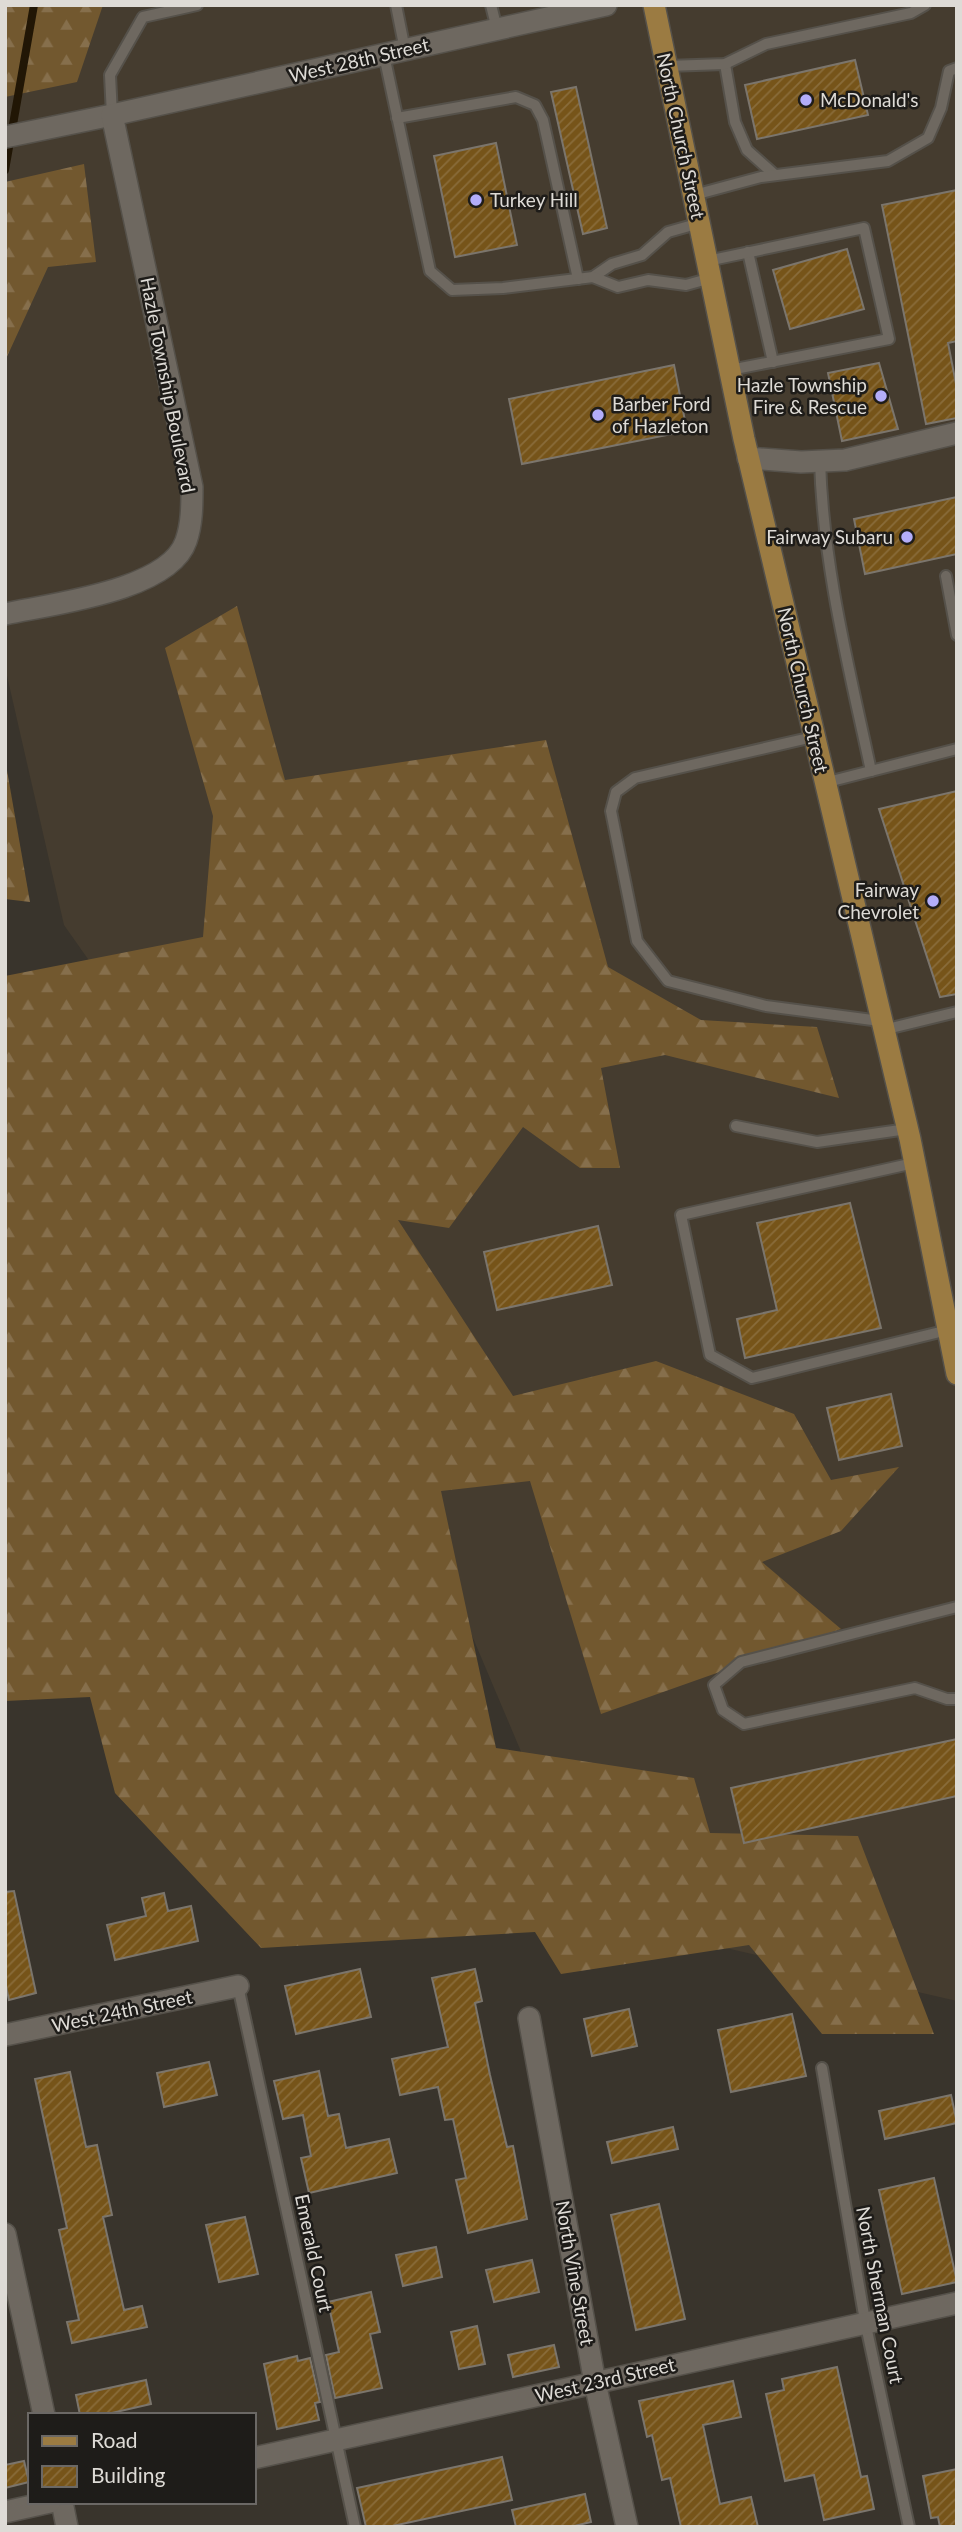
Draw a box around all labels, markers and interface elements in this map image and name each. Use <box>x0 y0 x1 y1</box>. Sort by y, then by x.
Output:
street label: West 28th Street <box>287 32 431 87</box>
street label: North Church Street <box>653 51 710 221</box>
place label: McDonald's <box>820 88 919 111</box>
marker: McDonald's <box>798 92 814 108</box>
place label: Turkey Hill <box>490 188 578 211</box>
marker: Turkey Hill <box>468 192 484 208</box>
street label: Hazle Township Boulevard <box>136 275 201 495</box>
place label: Hazle Township Fire & Rescue <box>737 373 867 418</box>
marker: Hazle Township Fire & Rescue <box>873 388 889 404</box>
place label: Barber Ford of Hazleton <box>612 392 710 437</box>
marker: Barber Ford of Hazleton <box>590 407 606 423</box>
place label: Fairway Subaru <box>766 525 893 548</box>
marker: Fairway Subaru <box>899 529 915 545</box>
street label: North Church Street <box>773 605 834 775</box>
place label: Fairway Chevrolet <box>838 878 919 923</box>
marker: Fairway Chevrolet <box>925 893 941 909</box>
street label: West 24th Street <box>50 1984 194 2037</box>
street label: Emerald Court <box>291 2192 338 2314</box>
street label: North Vine Street <box>551 2199 600 2347</box>
street label: North Sherman Court <box>852 2204 909 2386</box>
street label: West 23rd Street <box>533 2352 677 2407</box>
legend <box>28 2413 256 2504</box>
text: Road <box>91 2427 138 2452</box>
text: Building <box>91 2462 166 2487</box>

